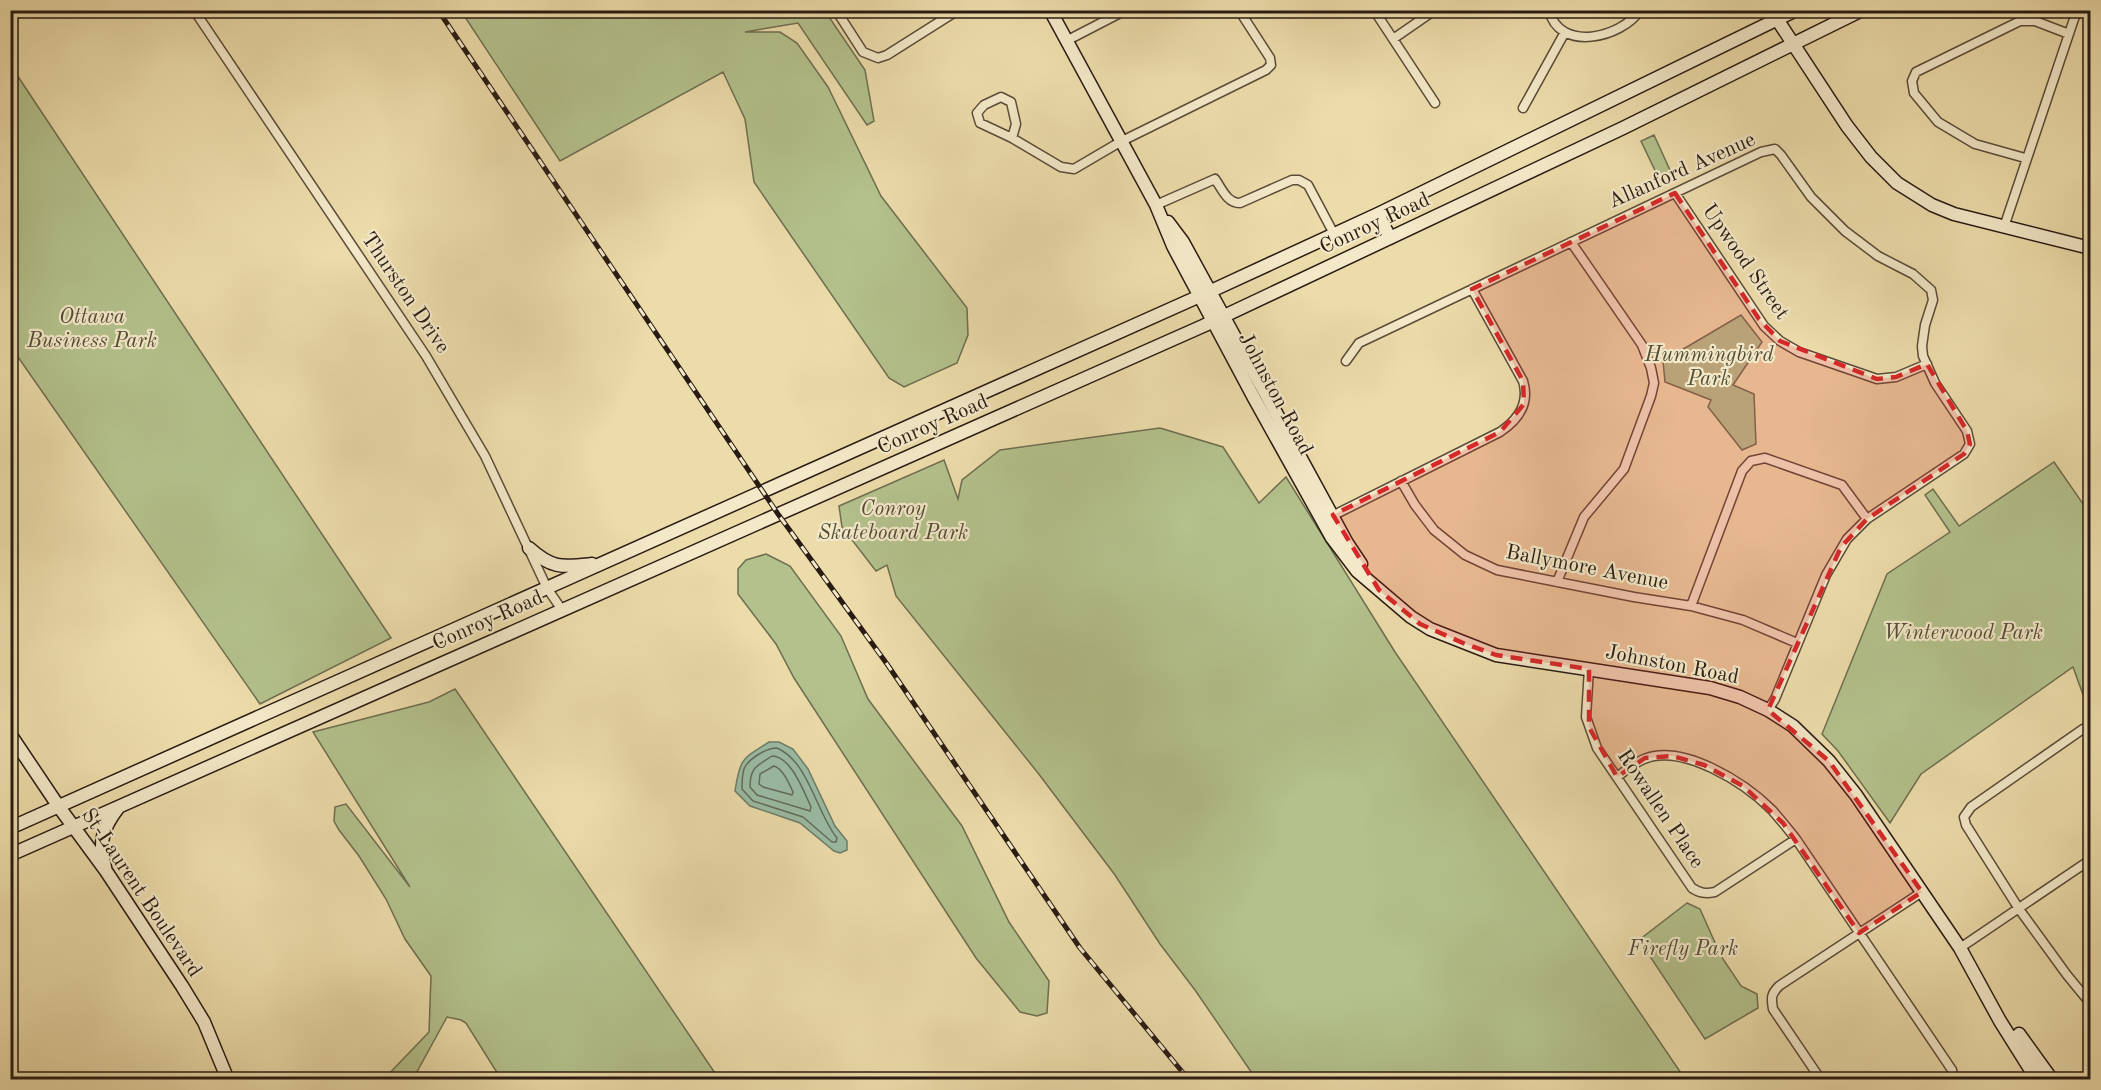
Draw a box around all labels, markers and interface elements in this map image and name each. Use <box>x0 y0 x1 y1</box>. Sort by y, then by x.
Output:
street label: Allanford Avenue <box>1605 129 1759 213</box>
street label: Conroy Road <box>1317 189 1433 259</box>
street label: Upwood Street <box>1698 200 1792 324</box>
street label: Thurston Drive <box>357 229 453 357</box>
park label: Ottawa Business Park <box>26 307 157 352</box>
street label: Johnston Road <box>1234 329 1316 459</box>
park label: Hummingbird Park <box>1643 345 1774 390</box>
street label: Conroy Road <box>875 391 991 459</box>
park label: Conroy Skateboard Park <box>818 499 968 544</box>
street label: Ballymore Avenue <box>1504 542 1670 594</box>
street label: Conroy Road <box>430 587 546 655</box>
park label: Winterwood Park <box>1883 623 2043 644</box>
street label: Johnston Road <box>1604 642 1740 688</box>
street label: Rowallen Place <box>1613 746 1707 872</box>
street label: St-Laurent Boulevard <box>77 805 205 981</box>
park label: Firefly Park <box>1627 939 1738 960</box>

